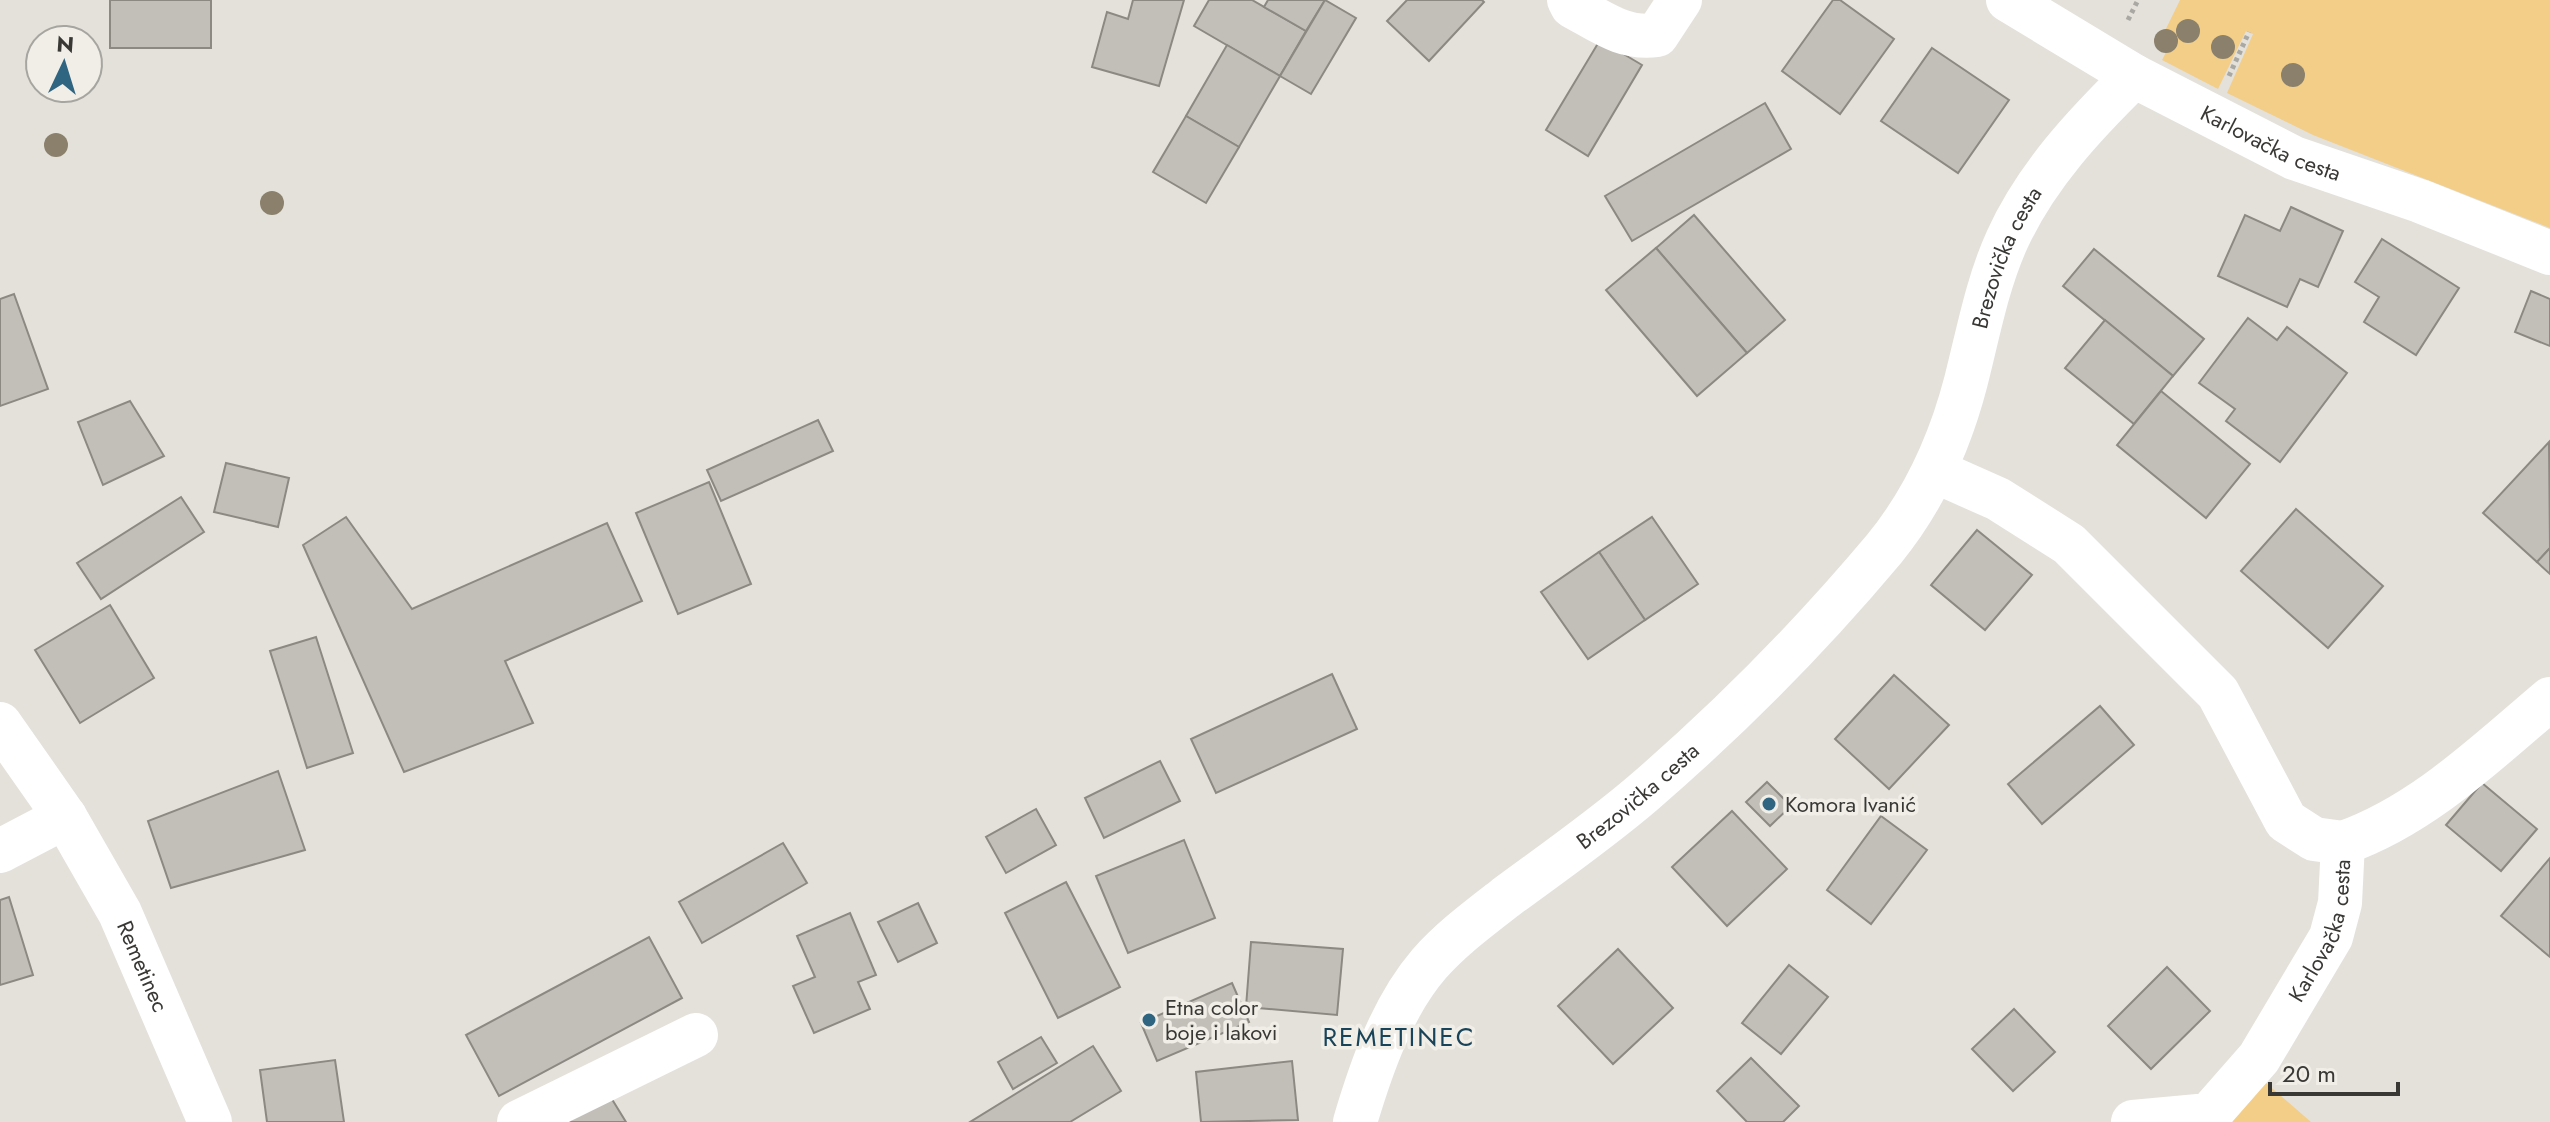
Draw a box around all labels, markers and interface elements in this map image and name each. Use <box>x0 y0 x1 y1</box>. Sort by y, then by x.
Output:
north arrow <box>24 24 104 104</box>
text: N <box>56 27 75 61</box>
street label: Karlovačka cesta <box>2195 97 2345 189</box>
street label: Brezovička cesta <box>1963 180 2049 332</box>
street label: Brezovička cesta <box>1569 735 1706 857</box>
place label: Komora Ivanić <box>1785 788 1916 820</box>
marker: Komora Ivanić <box>1760 795 1778 813</box>
street label: Karlovačka cesta <box>2280 859 2358 1008</box>
street label: Remetinec <box>109 915 177 1017</box>
place label: Etna color boje i lakovi <box>1165 991 1277 1048</box>
marker: Etna color boje i lakovi <box>1140 1011 1158 1029</box>
district label: REMETINEC <box>1323 1018 1475 1056</box>
scale bar <box>2270 1046 2398 1096</box>
text: 20 m <box>2282 1056 2336 1091</box>

